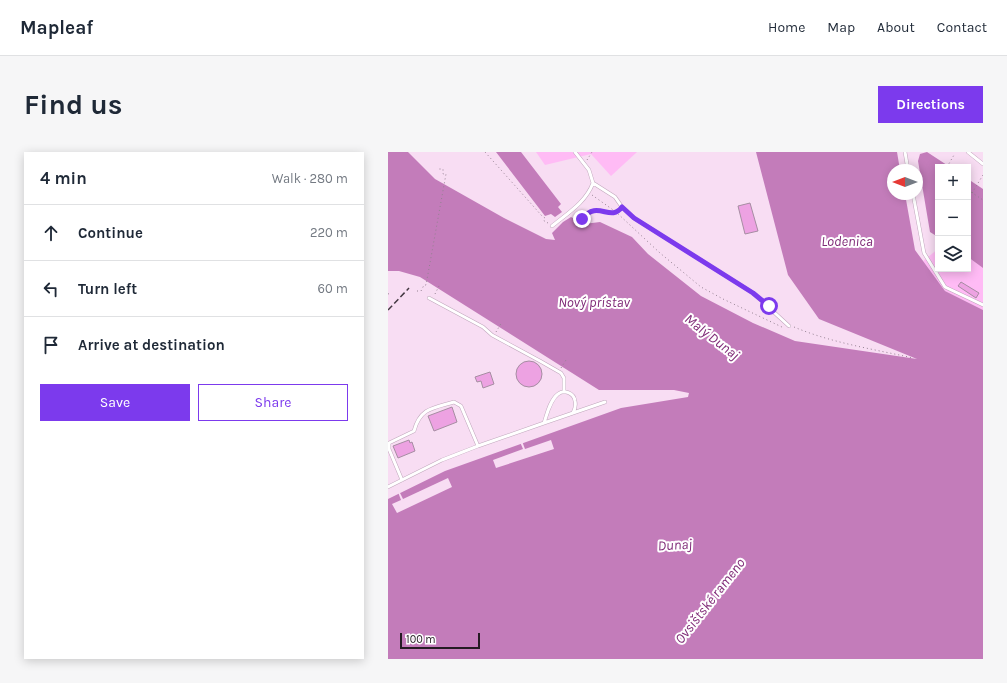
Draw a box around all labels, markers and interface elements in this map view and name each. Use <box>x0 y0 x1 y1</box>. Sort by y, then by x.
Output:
text: Mapleaf <box>20 17 93 39</box>
text: Home <box>768 19 805 36</box>
text: Map <box>827 19 855 36</box>
text: About <box>877 19 915 36</box>
text: Contact <box>937 19 987 36</box>
button: Directions <box>878 86 983 123</box>
text: Find us <box>24 88 123 121</box>
north arrow <box>887 164 923 200</box>
map controls <box>935 164 971 272</box>
button: + <box>935 164 971 200</box>
text: 4 min <box>40 168 87 188</box>
text: Walk · 280 m <box>272 171 348 186</box>
button: − <box>935 200 971 236</box>
route end <box>573 210 591 228</box>
icon: ahead <box>40 222 62 244</box>
text: Continue <box>78 224 143 242</box>
text: 220 m <box>310 225 348 240</box>
water label: Lodenica <box>821 233 873 250</box>
button: layers <box>935 236 971 272</box>
icon: left <box>40 278 62 300</box>
text: Turn left <box>78 280 137 298</box>
text: 60 m <box>318 281 348 296</box>
water label: Nový prístav <box>558 294 631 311</box>
route start <box>760 297 778 315</box>
water label: Malý Dunaj <box>681 310 743 364</box>
icon: arrive <box>40 334 62 356</box>
text: Arrive at destination <box>78 336 225 354</box>
button: Save <box>40 384 190 421</box>
button: Share <box>198 384 348 421</box>
water label: Dunaj <box>657 536 693 554</box>
water label: Ovsištské rameno <box>671 555 749 647</box>
scale bar <box>400 631 480 650</box>
text: 100 m <box>406 633 436 646</box>

